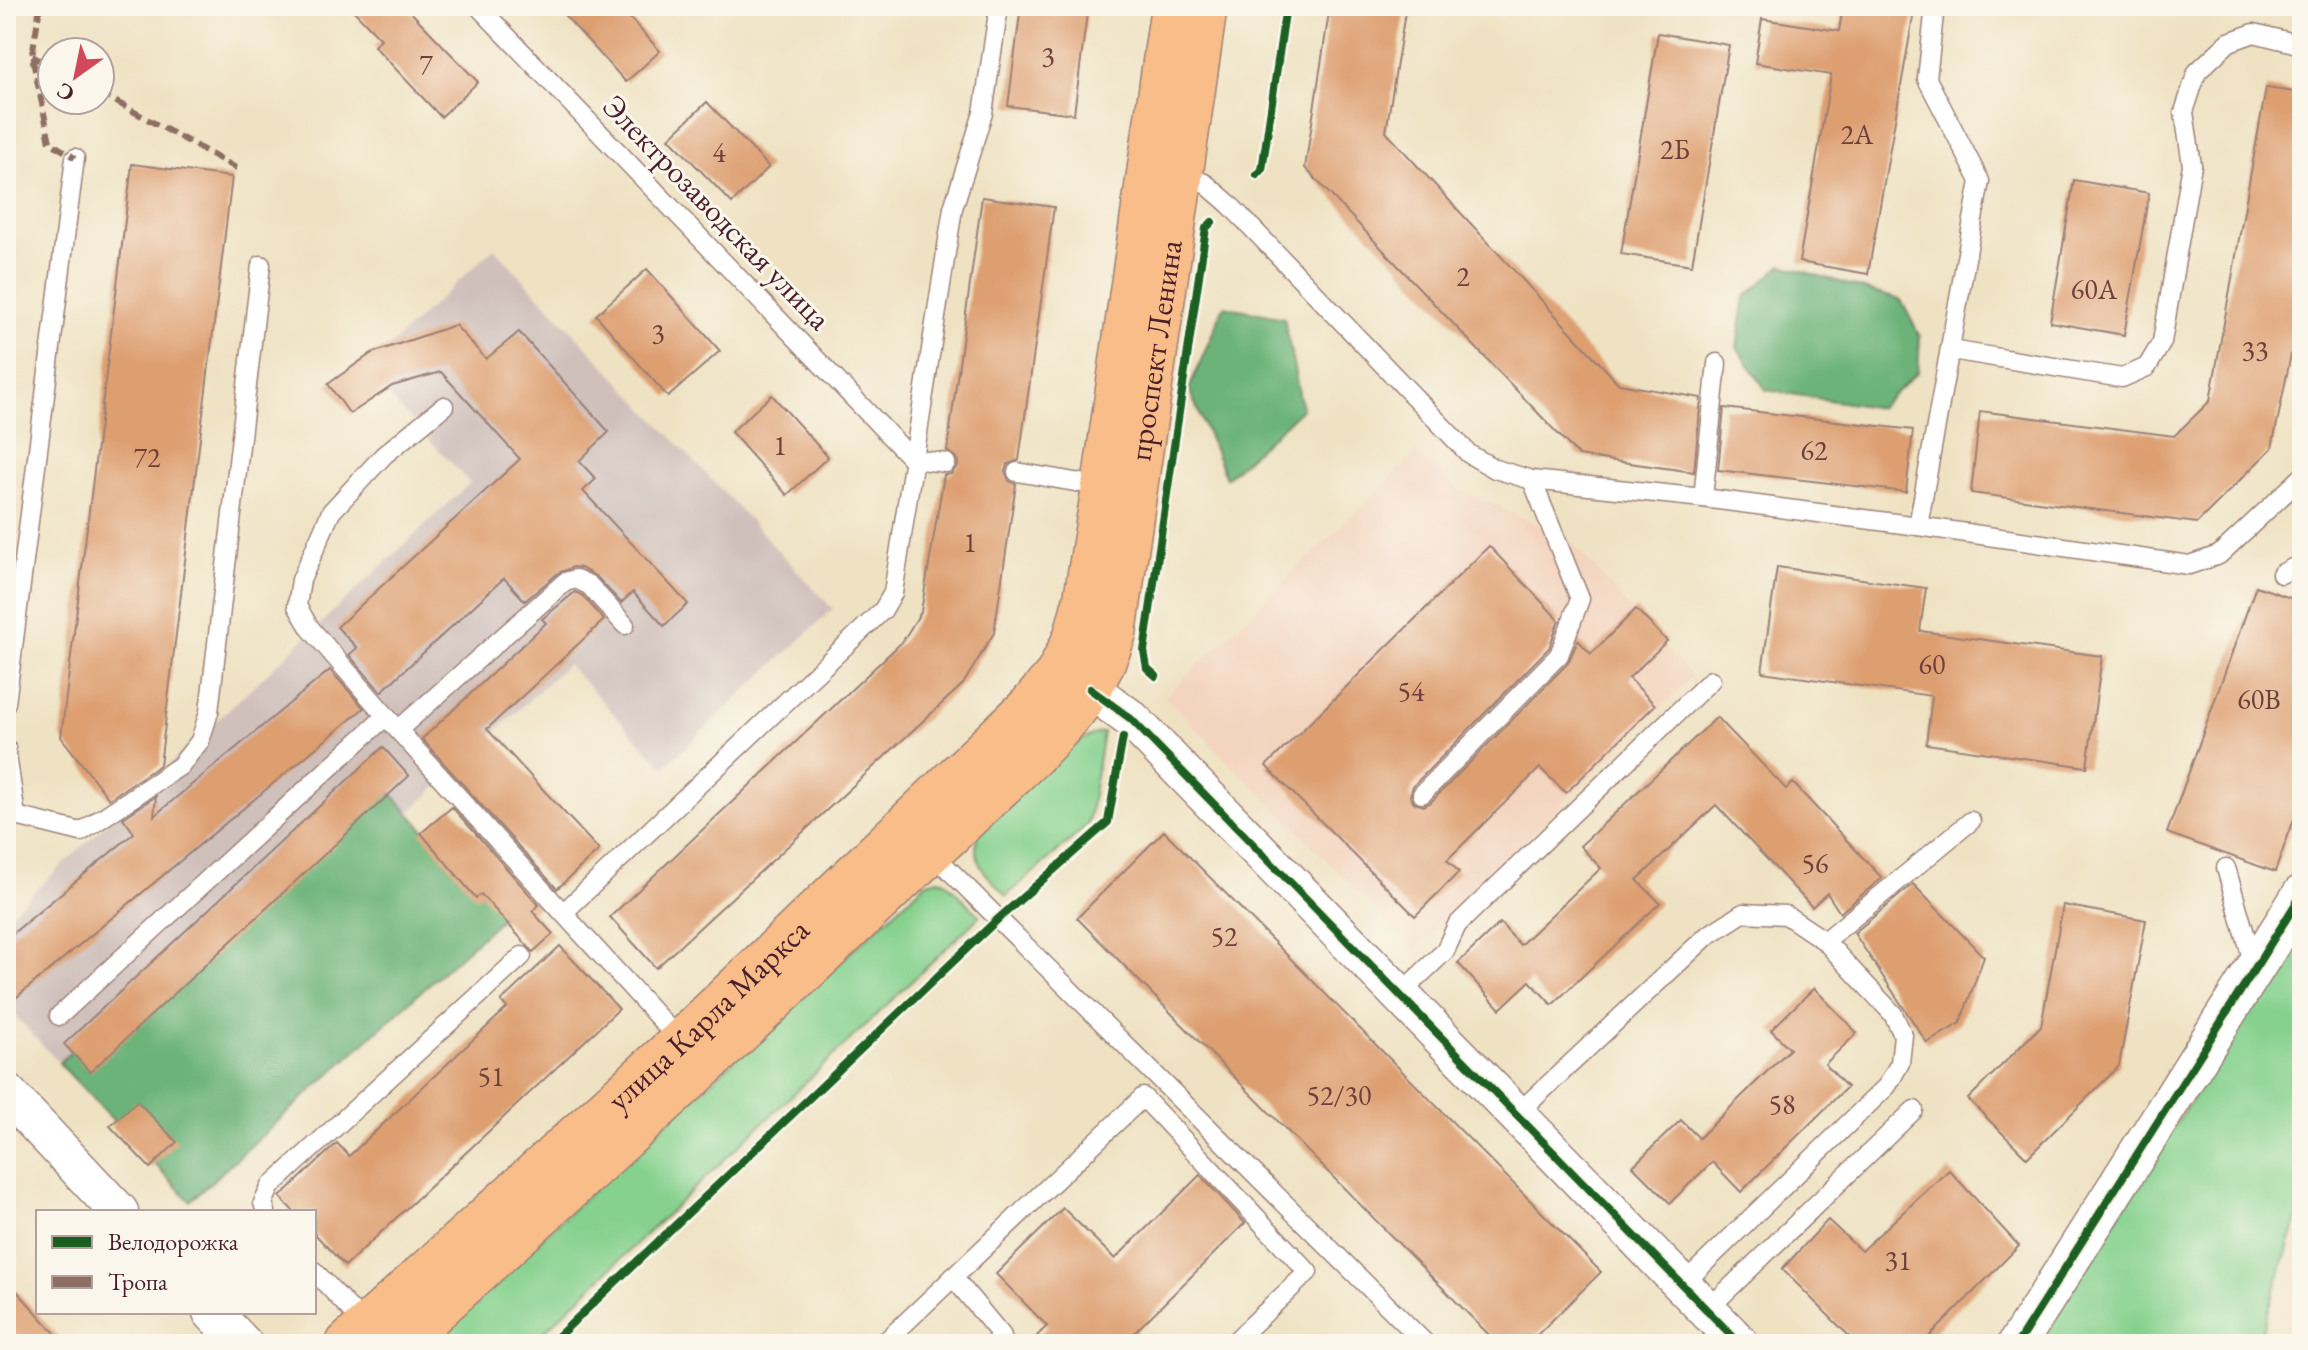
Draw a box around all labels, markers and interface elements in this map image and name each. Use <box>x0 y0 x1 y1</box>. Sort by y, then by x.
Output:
north arrow <box>36 36 116 116</box>
house number: 3 <box>1041 38 1055 74</box>
house number: 7 <box>419 46 433 82</box>
text: С <box>51 76 80 109</box>
street label: Электрозаводская улица <box>594 85 841 339</box>
house number: 2А <box>1841 116 1874 152</box>
house number: 2Б <box>1660 131 1690 167</box>
house number: 4 <box>712 134 726 170</box>
street label: проспект Ленина <box>1118 237 1192 464</box>
house number: 2 <box>1456 258 1470 294</box>
house number: 60А <box>2071 271 2118 307</box>
house number: 3 <box>651 315 665 351</box>
house number: 33 <box>2242 332 2268 368</box>
house number: 1 <box>773 427 787 463</box>
house number: 62 <box>1801 432 1828 468</box>
house number: 72 <box>134 439 161 475</box>
house number: 1 <box>963 524 977 560</box>
house number: 60 <box>1919 646 1945 682</box>
house number: 54 <box>1398 673 1425 709</box>
house number: 60В <box>2237 681 2281 717</box>
house number: 56 <box>1802 845 1828 881</box>
street label: улица Карла Маркса <box>598 909 818 1120</box>
house number: 52 <box>1211 918 1238 954</box>
house number: 51 <box>478 1058 504 1094</box>
house number: 52/30 <box>1307 1077 1371 1113</box>
house number: 58 <box>1769 1086 1795 1122</box>
legend <box>36 1210 316 1314</box>
text: Велодорожка <box>108 1226 239 1257</box>
house number: 31 <box>1885 1242 1911 1278</box>
text: Тропа <box>108 1266 168 1297</box>

